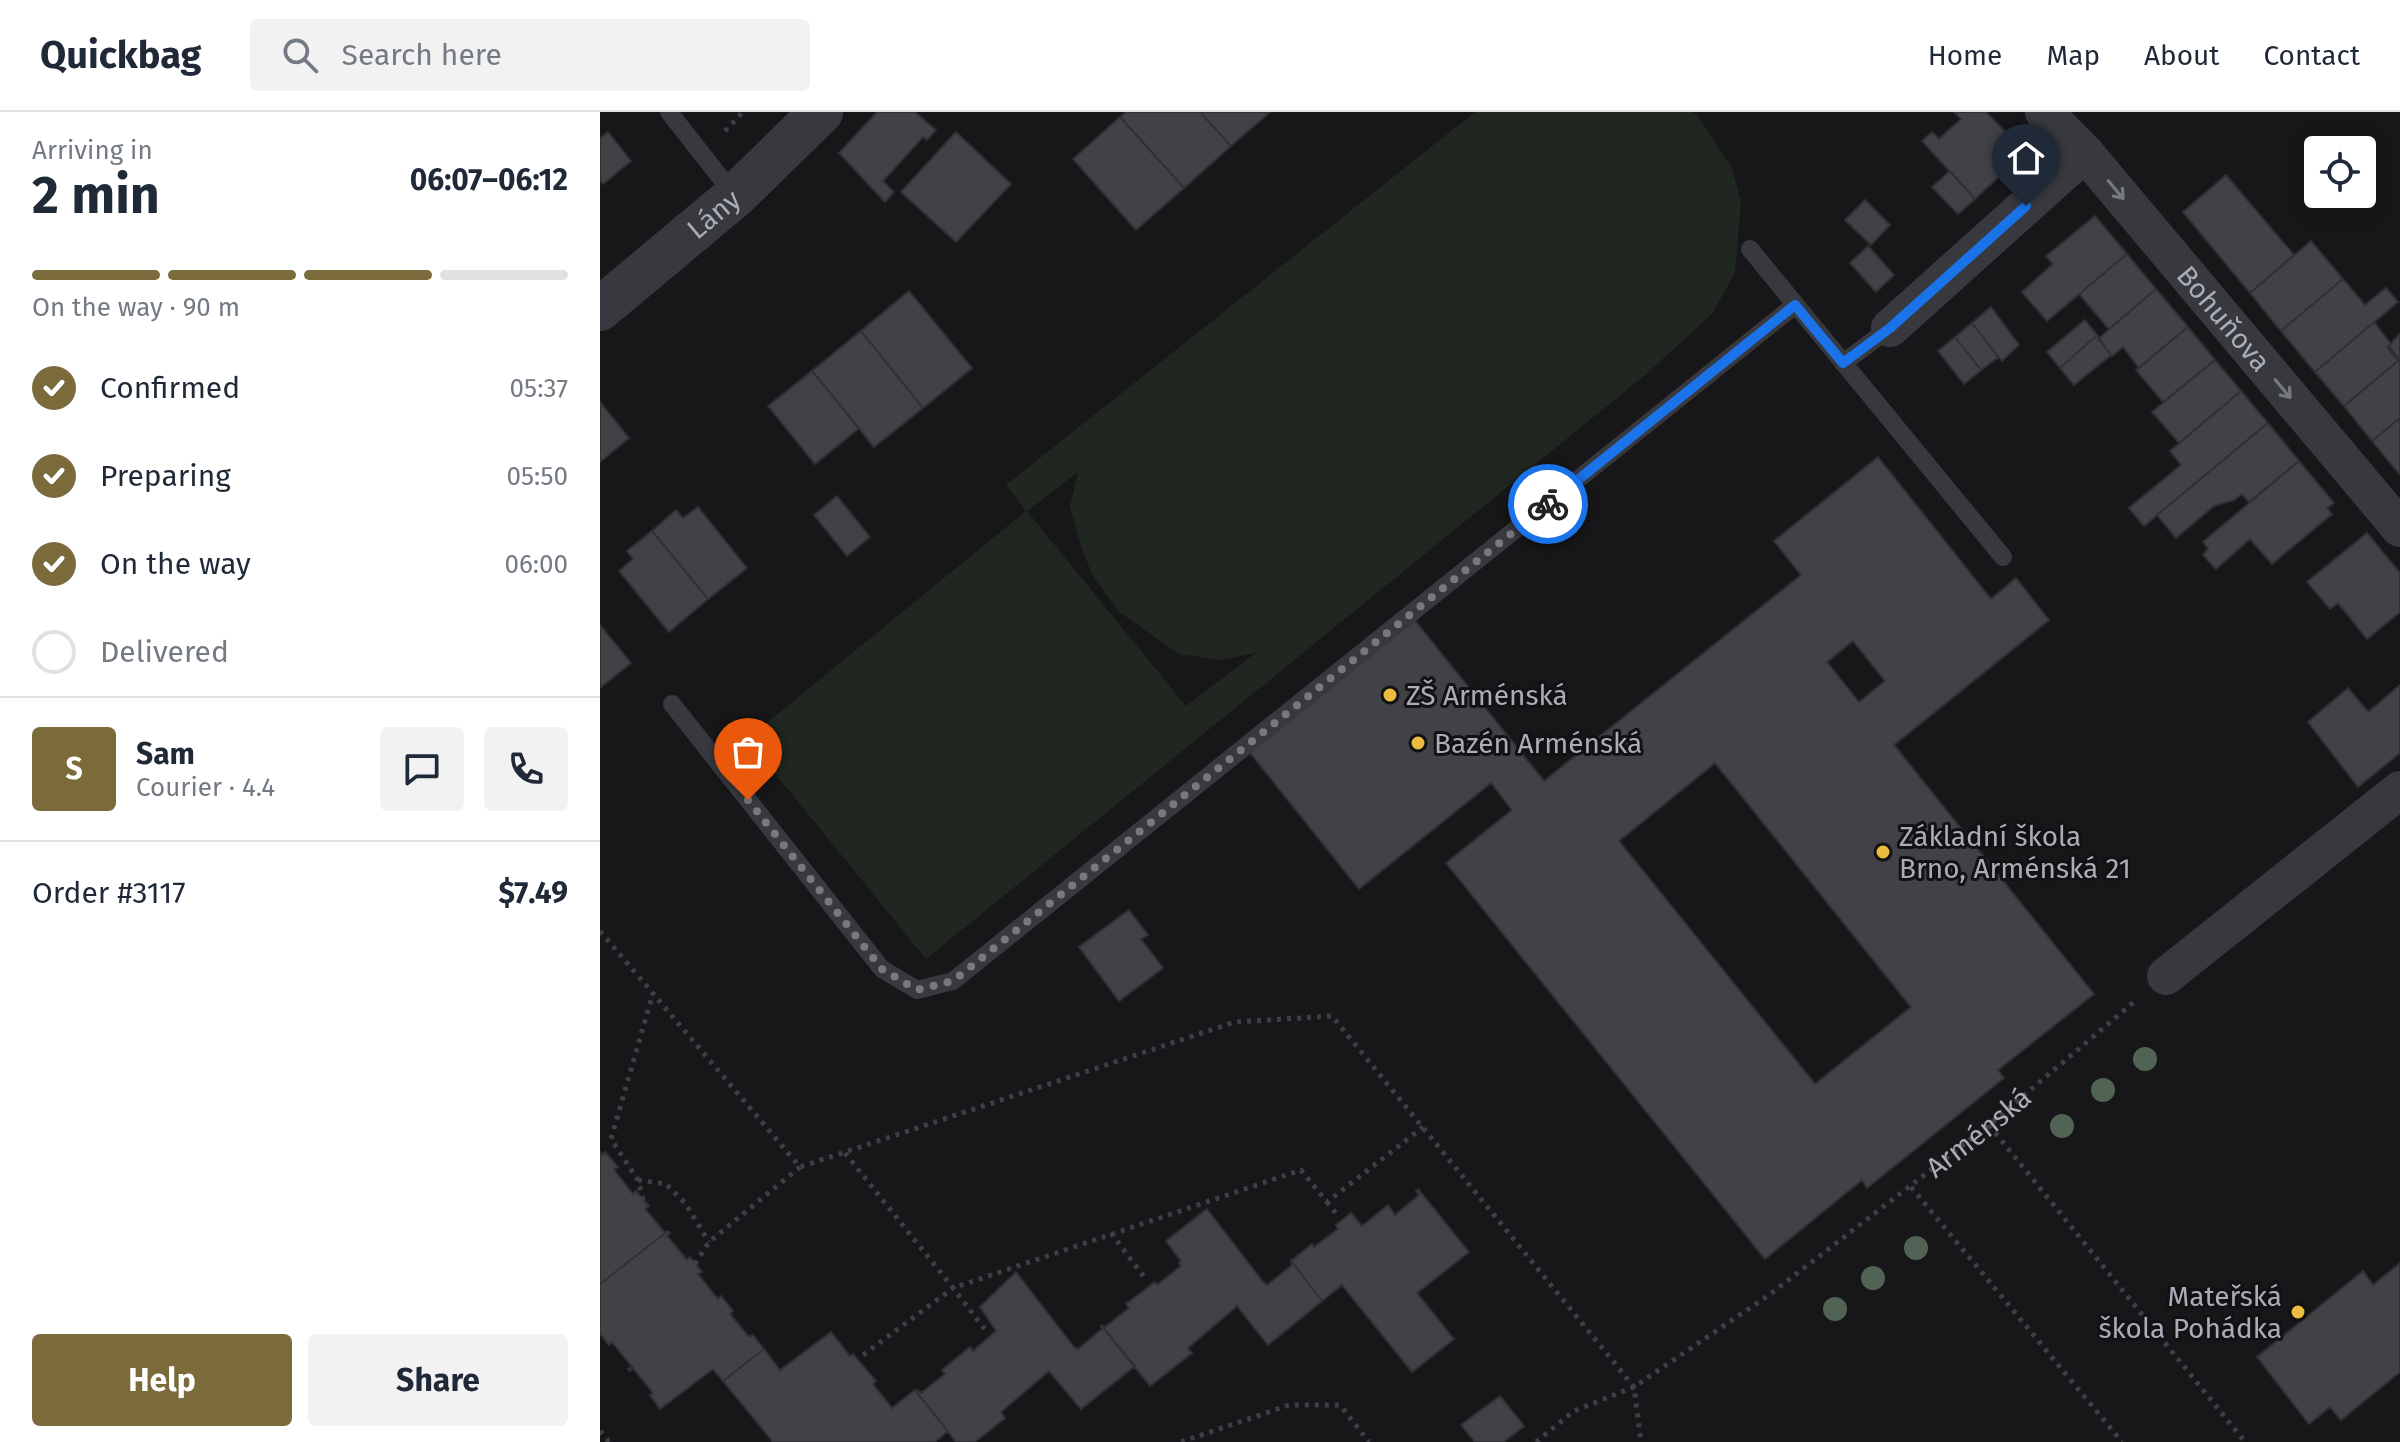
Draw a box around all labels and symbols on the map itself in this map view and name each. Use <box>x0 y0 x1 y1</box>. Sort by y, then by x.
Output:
pin <box>1992 124 2060 206</box>
one-way arrow <box>2107 179 2125 200</box>
street label: Lány <box>681 183 747 246</box>
street label: Bohuňova <box>2170 259 2277 378</box>
one-way arrow <box>2274 378 2292 399</box>
courier <box>1508 464 1588 544</box>
place label: ZŠ Arménská <box>1406 679 1568 712</box>
marker: ZŠ Arménská <box>1381 686 1399 704</box>
pin <box>714 718 782 800</box>
place label: Bazén Arménská <box>1434 727 1642 760</box>
marker: Bazén Arménská <box>1409 734 1427 752</box>
place label: Základní škola Brno, Arménská 21 <box>1899 820 2131 885</box>
marker: Základní škola Brno, Arménská 21 <box>1874 843 1892 861</box>
street label: Arménská <box>1920 1081 2038 1185</box>
place label: Mateřská škola Pohádka <box>2098 1280 2282 1345</box>
marker: Mateřská škola Pohádka <box>2289 1303 2307 1321</box>

